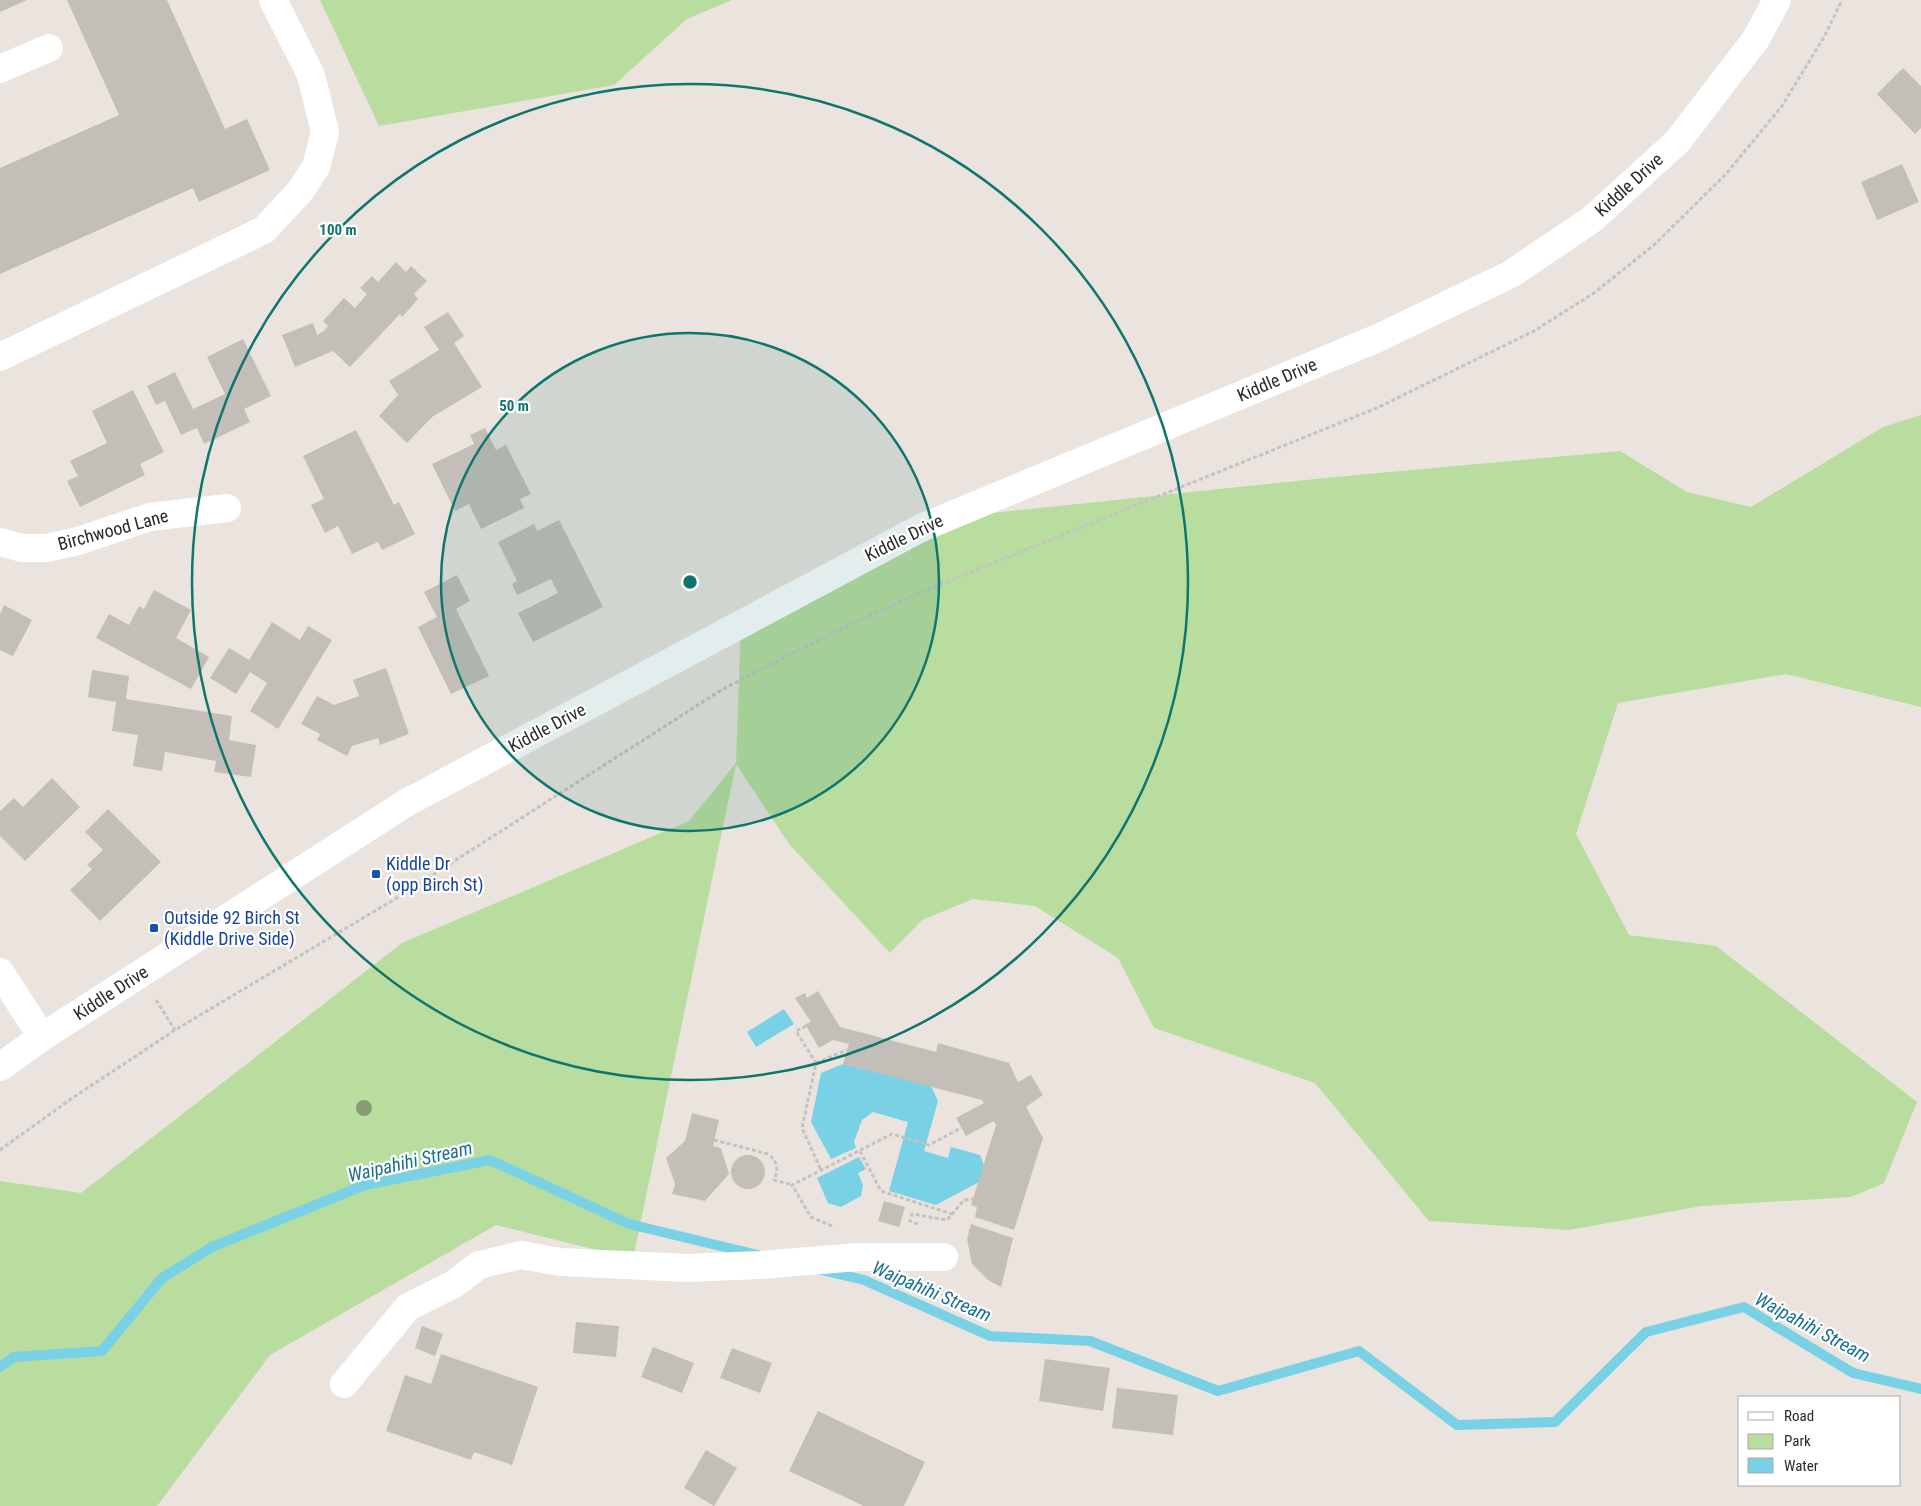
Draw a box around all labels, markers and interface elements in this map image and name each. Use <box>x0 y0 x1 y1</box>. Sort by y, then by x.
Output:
street label: Kiddle Drive <box>1590 149 1667 221</box>
text: 100 m <box>319 221 357 239</box>
street label: Kiddle Drive <box>1234 353 1320 406</box>
text: 50 m <box>499 397 529 415</box>
street label: Birchwood Lane <box>55 505 170 554</box>
street label: Kiddle Drive <box>861 510 946 565</box>
centre of rings <box>681 573 699 591</box>
street label: Kiddle Drive <box>505 698 589 757</box>
place label: Kiddle Dr (opp Birch St) <box>386 853 483 896</box>
marker: Kiddle Dr (opp Birch St) <box>370 868 382 880</box>
place label: Outside 92 Birch St (Kiddle Drive Side) <box>164 907 300 950</box>
marker: Outside 92 Birch St (Kiddle Drive Side) <box>148 922 160 934</box>
street label: Kiddle Drive <box>70 961 152 1024</box>
water label: Waipahihi Stream <box>346 1136 475 1187</box>
water label: Waipahihi Stream <box>869 1256 995 1327</box>
water label: Waipahihi Stream <box>1751 1287 1874 1367</box>
legend <box>1738 1396 1901 1486</box>
text: Road <box>1784 1407 1814 1425</box>
text: Park <box>1784 1432 1811 1450</box>
text: Water <box>1784 1457 1819 1475</box>

